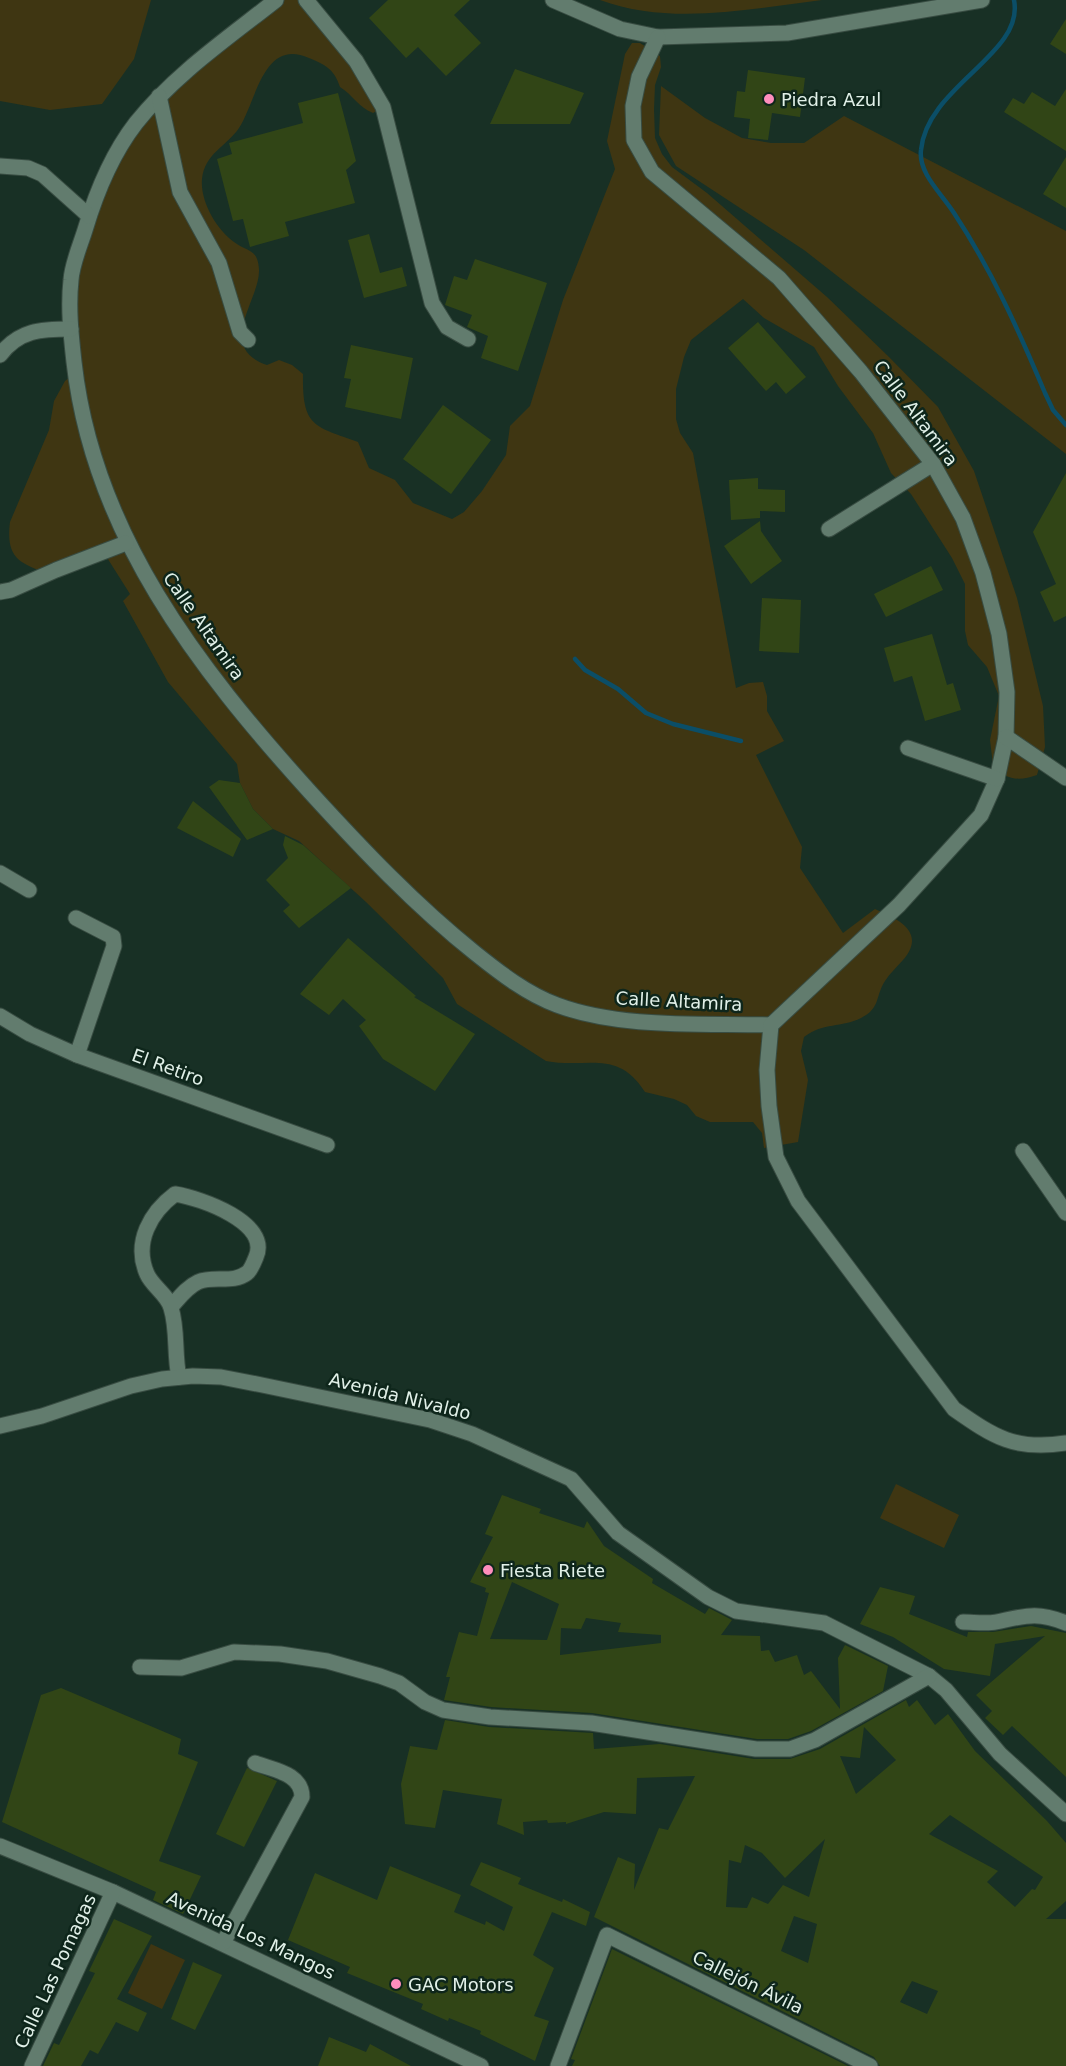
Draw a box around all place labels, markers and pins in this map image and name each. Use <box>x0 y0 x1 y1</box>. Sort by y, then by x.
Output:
place label: Piedra Azul <box>781 89 881 110</box>
marker: Piedra Azul <box>762 92 776 106</box>
place label: Fiesta Riete <box>500 1560 605 1581</box>
marker: Fiesta Riete <box>481 1563 495 1577</box>
place label: GAC Motors <box>408 1974 514 1995</box>
marker: GAC Motors <box>389 1977 403 1991</box>

